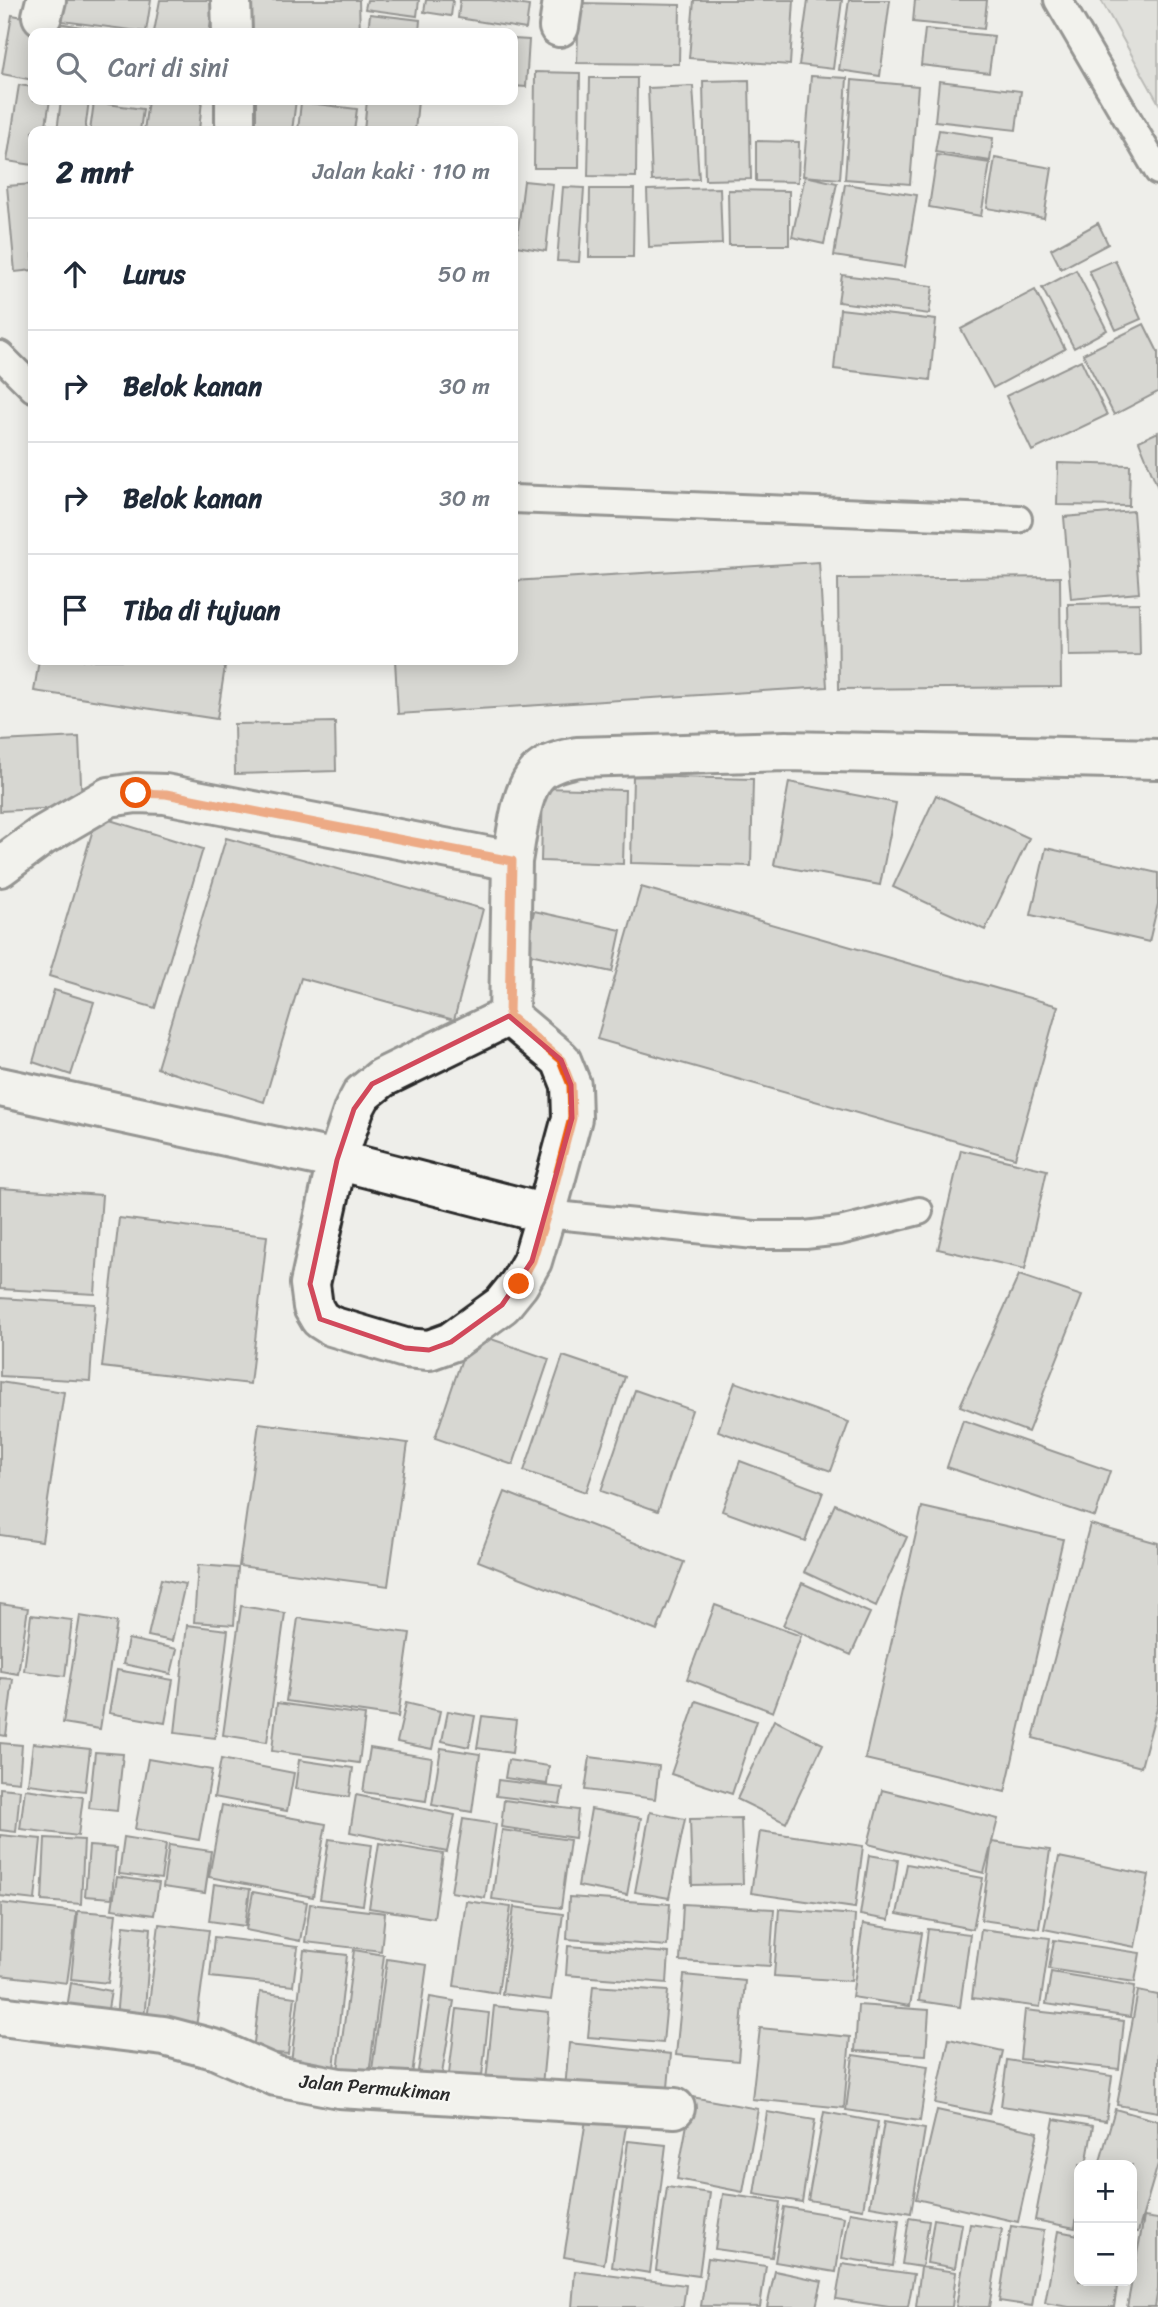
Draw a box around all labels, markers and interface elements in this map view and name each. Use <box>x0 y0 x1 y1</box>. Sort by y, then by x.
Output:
search box <box>28 28 518 105</box>
text: Cari di sini <box>108 44 229 90</box>
icon: search <box>52 48 90 86</box>
text: 2 mnt <box>56 145 132 199</box>
text: Jalan kaki · 110 m <box>313 151 490 192</box>
text: Lurus <box>123 251 186 297</box>
text: 50 m <box>438 254 490 295</box>
icon: ahead <box>56 255 94 293</box>
text: Belok kanan <box>123 363 262 409</box>
text: 30 m <box>439 366 490 407</box>
icon: right <box>56 367 94 405</box>
text: Belok kanan <box>123 475 262 521</box>
text: 30 m <box>439 478 490 519</box>
icon: right <box>56 479 94 517</box>
text: Tiba di tujuan <box>123 587 280 633</box>
icon: arrive <box>56 591 94 629</box>
route start <box>120 777 151 808</box>
route end <box>503 1268 534 1299</box>
street label: Jalan Permukiman <box>297 2064 452 2111</box>
map controls <box>1074 2160 1137 2286</box>
button: + <box>1074 2160 1137 2223</box>
button: − <box>1074 2223 1137 2286</box>

